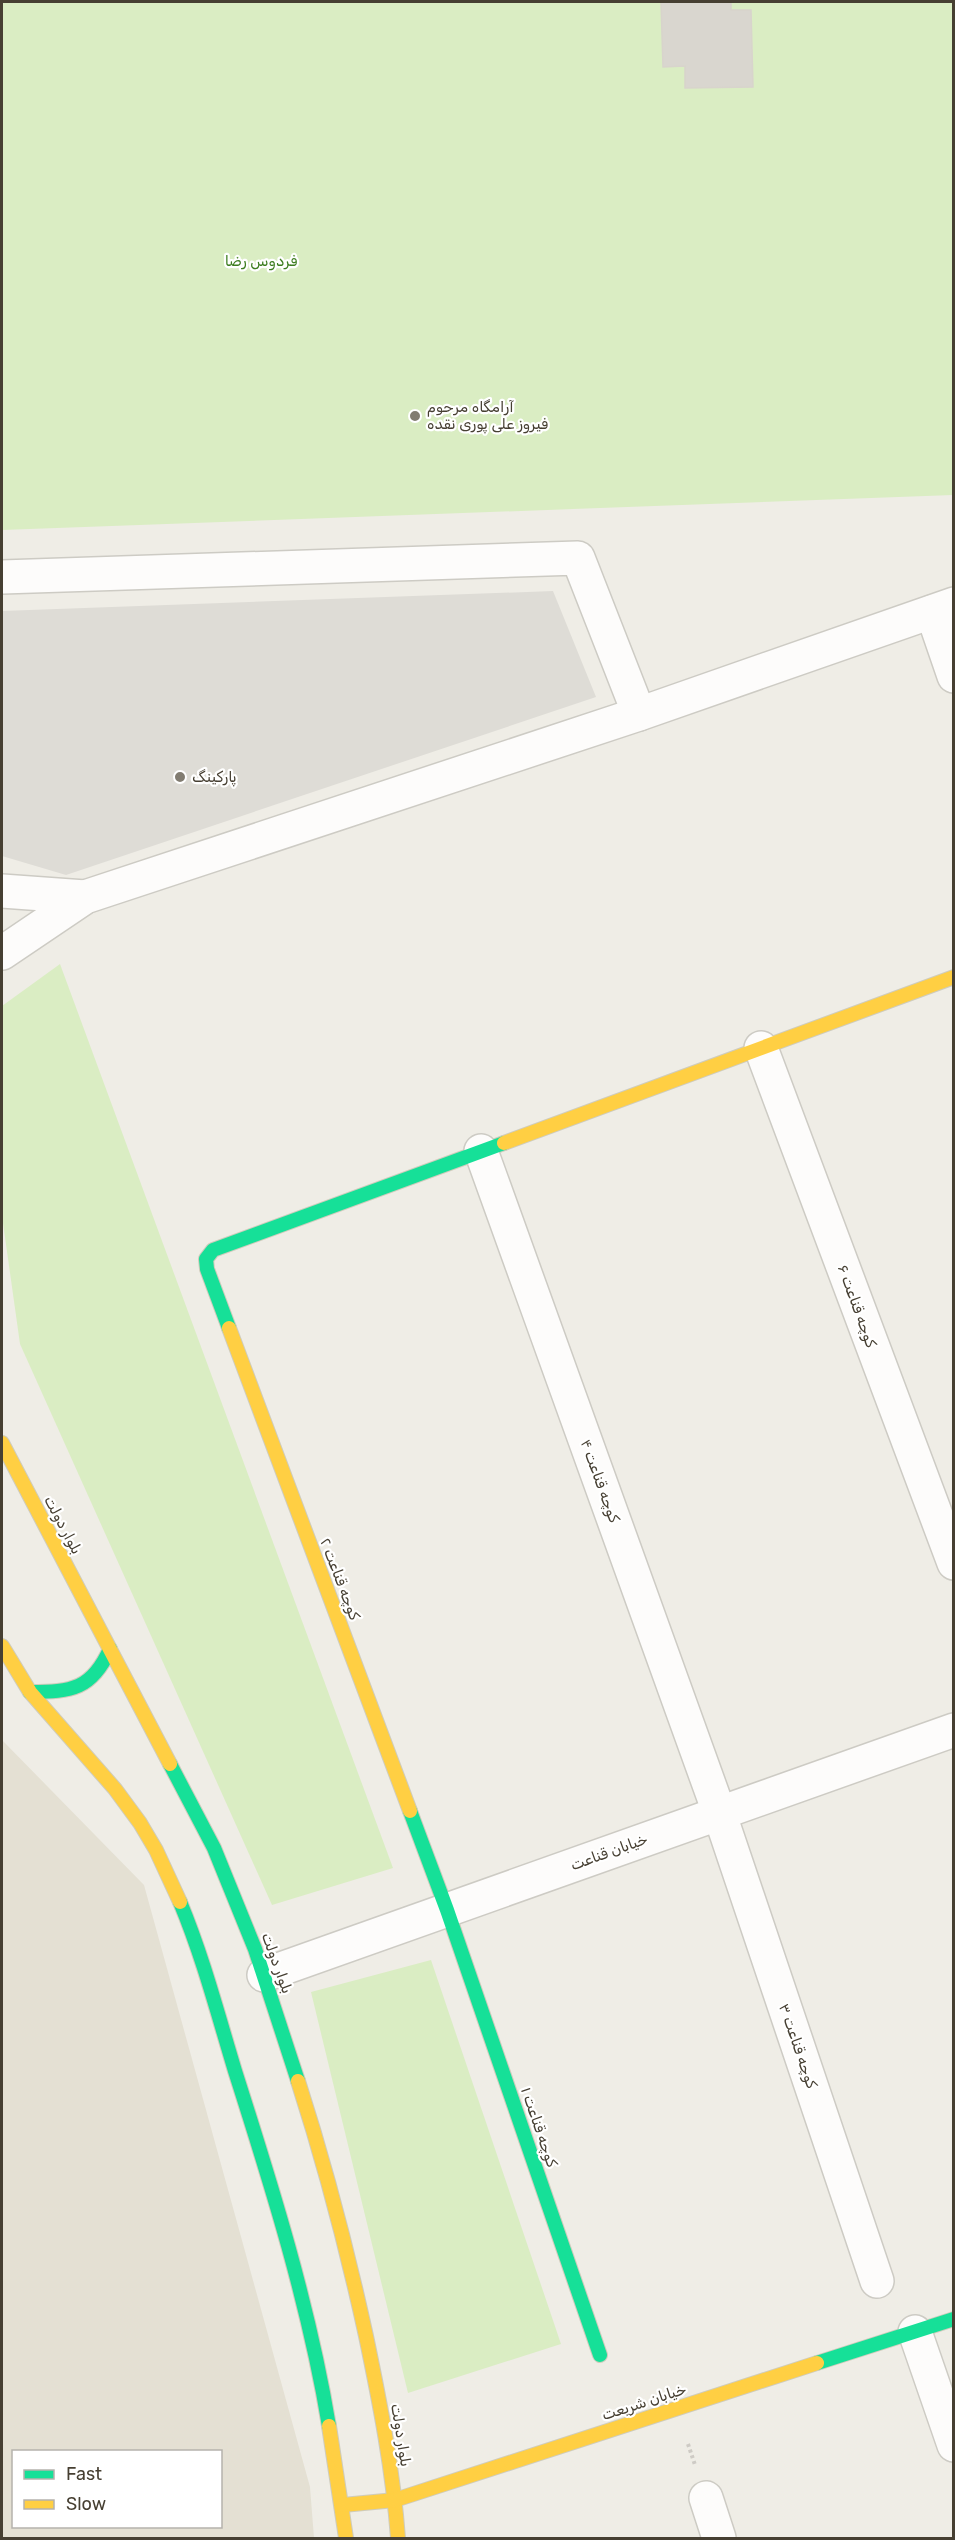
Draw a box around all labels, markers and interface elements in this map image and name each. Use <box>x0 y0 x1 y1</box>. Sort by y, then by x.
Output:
park label: فردوس رضا <box>225 252 297 271</box>
place label: آرامگاه مرحوم فیروز علی پوری نقده <box>427 398 548 434</box>
marker: آرامگاه مرحوم فیروز علی پوری نقده <box>408 409 422 423</box>
place label: پارکینگ <box>192 768 237 787</box>
marker: پارکینگ <box>173 770 187 784</box>
street label: کوچه قناعت ۶ <box>834 1262 880 1350</box>
street label: کوچه قناعت ۴ <box>577 1437 623 1525</box>
street label: بلوار دولت <box>39 1493 86 1558</box>
street label: کوچه قناعت ۲ <box>316 1536 364 1623</box>
street label: خیابان قناعت <box>568 1830 650 1874</box>
street label: بلوار دولت <box>257 1930 296 1996</box>
street label: کوچه قناعت ۳ <box>775 2001 821 2091</box>
street label: کوچه قناعت ۱ <box>517 2085 561 2170</box>
street label: خیابان شریعت <box>600 2380 688 2424</box>
street label: بلوار دولت <box>386 2402 415 2468</box>
legend <box>12 2450 222 2528</box>
text: Fast <box>66 2463 102 2485</box>
text: Slow <box>66 2493 106 2515</box>

